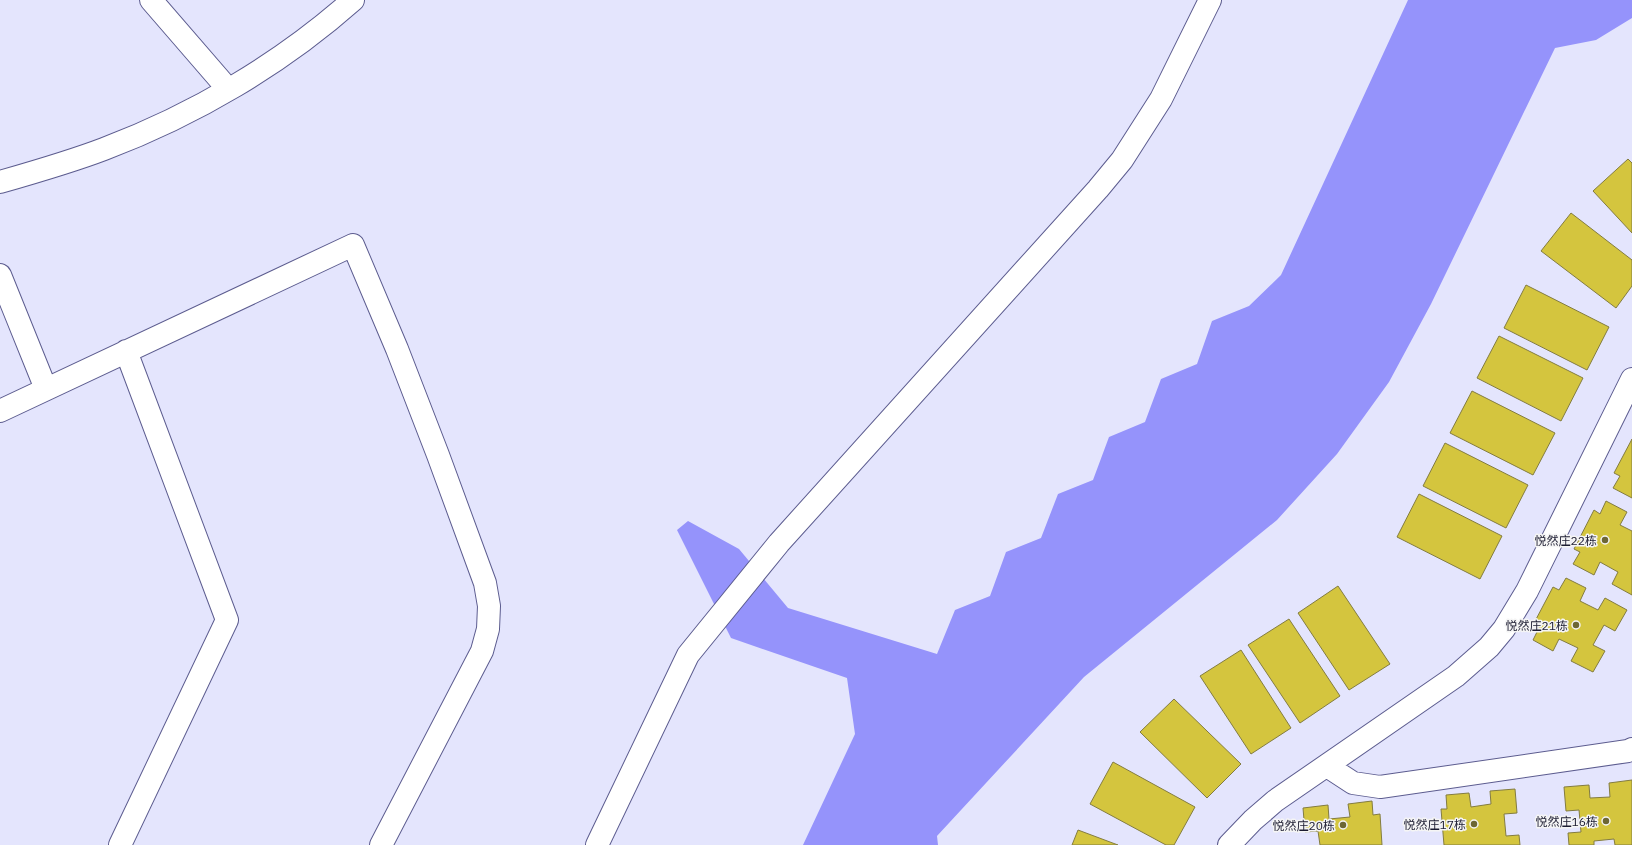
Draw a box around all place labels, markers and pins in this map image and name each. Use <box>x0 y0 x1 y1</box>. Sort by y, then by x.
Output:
place label: 悦然庄22栋 <box>1535 533 1597 548</box>
marker: 悦然庄22栋 <box>1600 535 1610 545</box>
place label: 悦然庄21栋 <box>1506 618 1568 633</box>
marker: 悦然庄21栋 <box>1571 620 1581 630</box>
place label: 悦然庄16栋 <box>1536 814 1598 829</box>
marker: 悦然庄16栋 <box>1601 816 1611 826</box>
place label: 悦然庄17栋 <box>1404 817 1466 832</box>
place label: 悦然庄20栋 <box>1273 818 1335 833</box>
marker: 悦然庄17栋 <box>1469 819 1479 829</box>
marker: 悦然庄20栋 <box>1338 820 1348 830</box>

